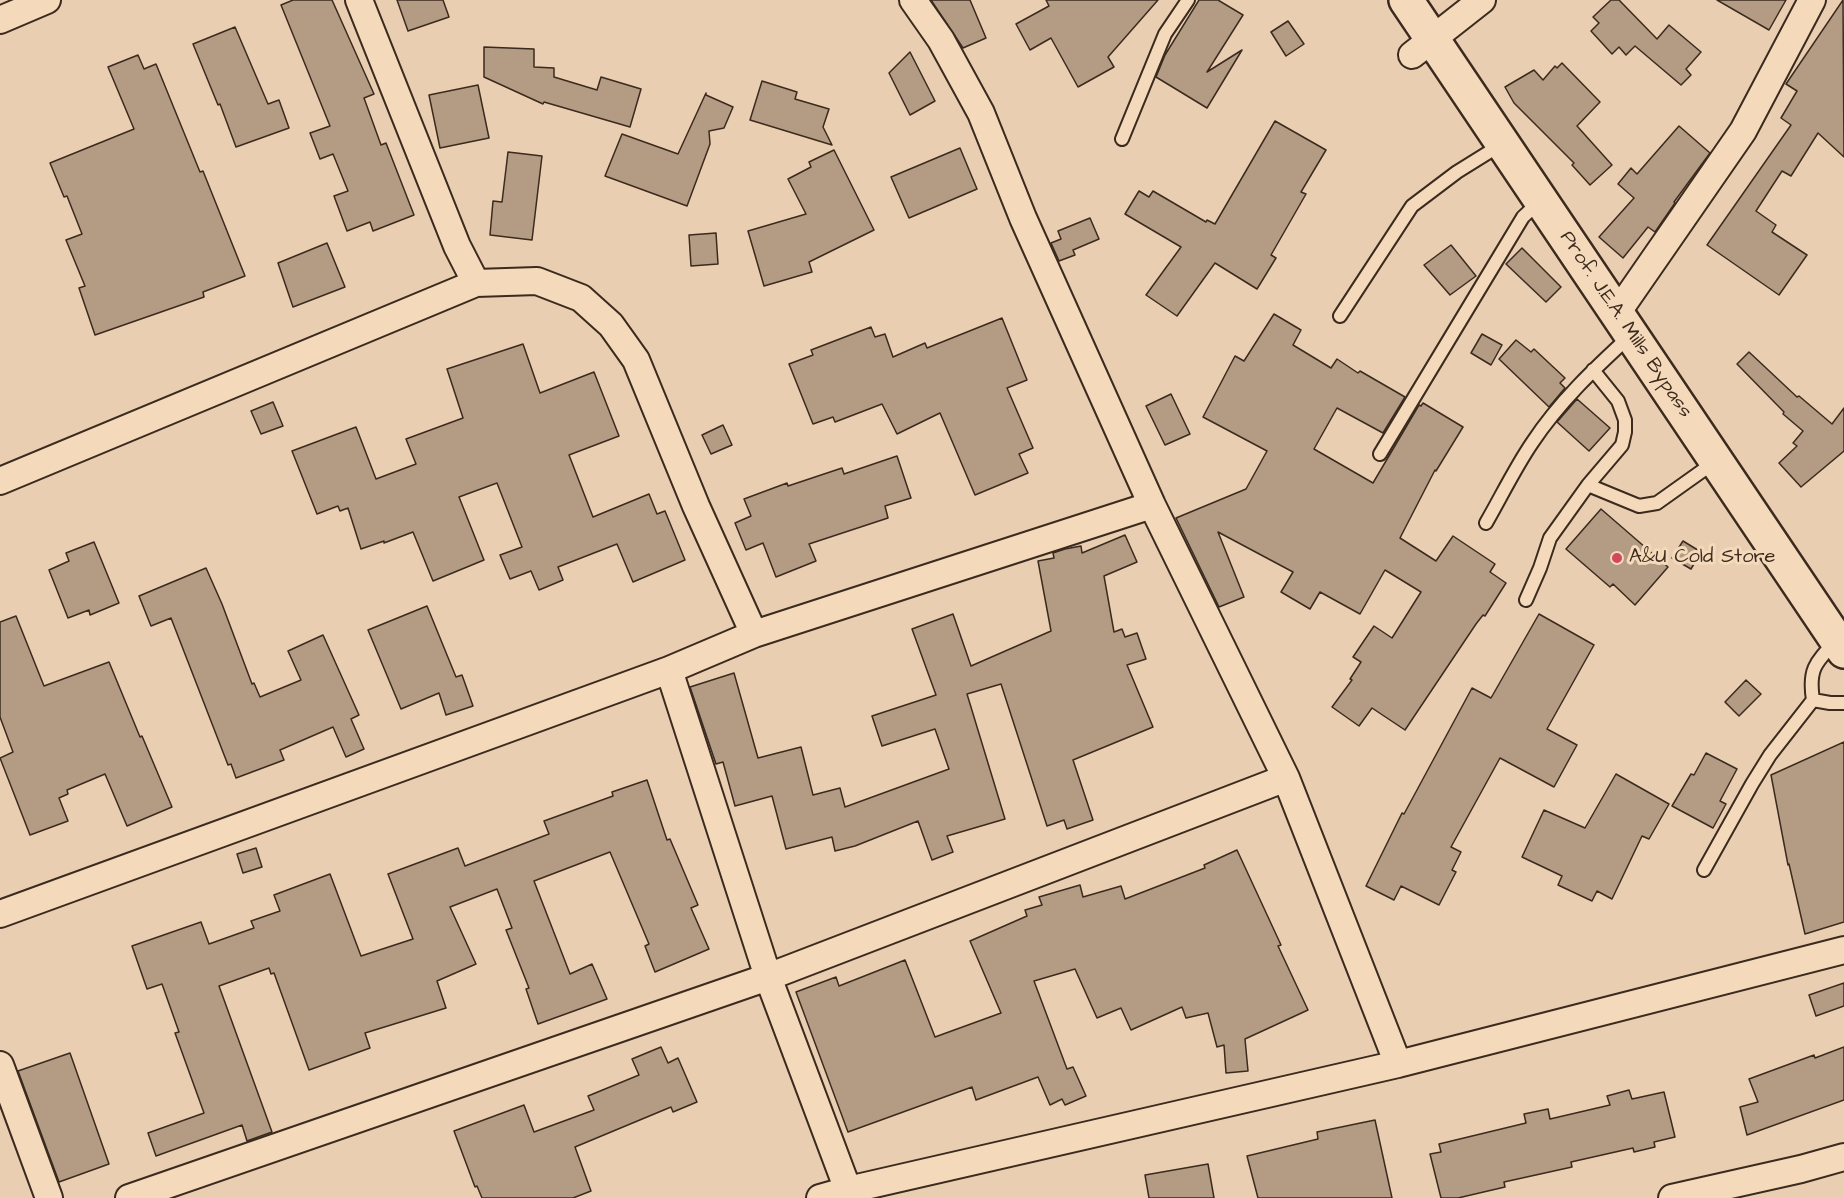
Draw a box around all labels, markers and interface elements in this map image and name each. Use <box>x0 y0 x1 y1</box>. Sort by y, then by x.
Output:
street label: Prof. J.E.A. Mills Bypass <box>1554 227 1696 423</box>
place label: A&U Cold Store <box>1629 546 1775 570</box>
marker: A&U Cold Store <box>1610 551 1624 565</box>

